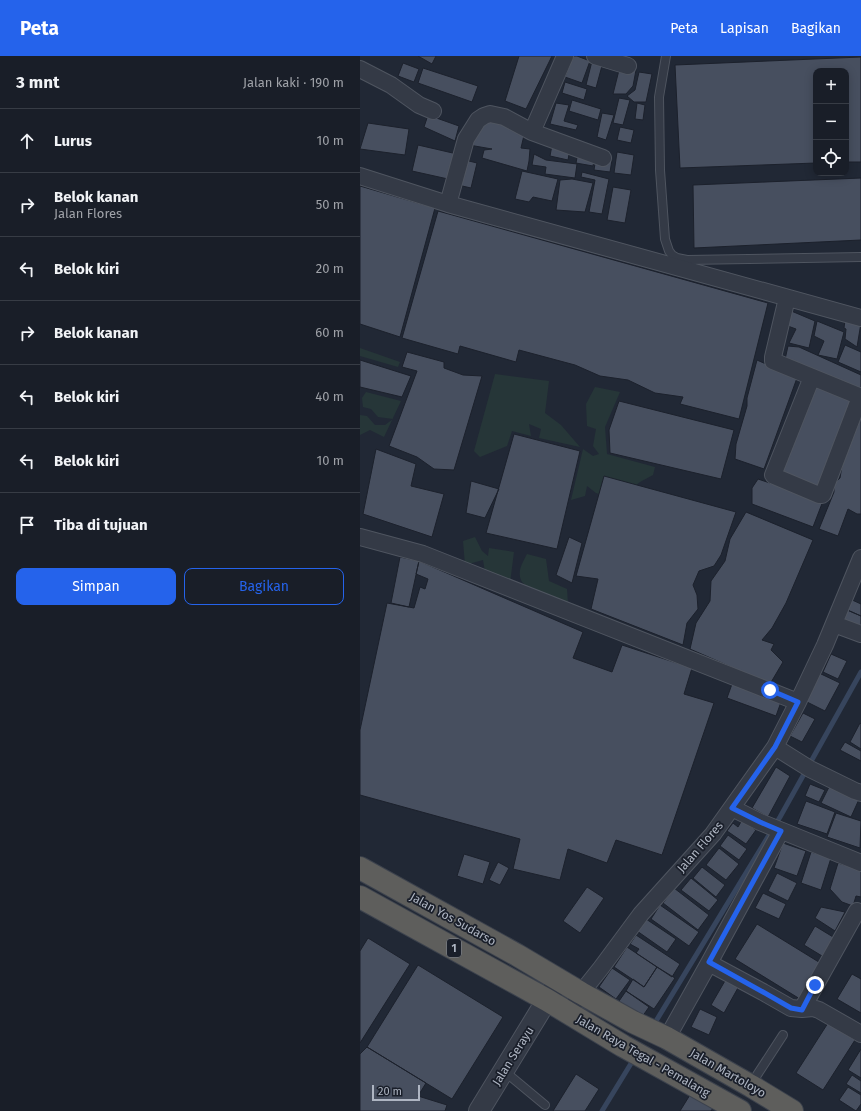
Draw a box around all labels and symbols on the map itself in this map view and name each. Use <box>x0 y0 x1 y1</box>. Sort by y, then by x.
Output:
route start <box>761 681 779 699</box>
street label: Jalan Flores <box>674 818 726 875</box>
street label: Jalan Yos Sudarso <box>408 890 498 948</box>
road number: 1 <box>447 939 461 957</box>
route end <box>806 976 824 994</box>
street label: Jalan Raya Tegal - Pemalang <box>574 1012 713 1100</box>
street label: Jalan Serayu <box>489 1024 537 1088</box>
street label: Jalan Martoloyo <box>688 1046 768 1100</box>
scale bar <box>372 1083 420 1102</box>

